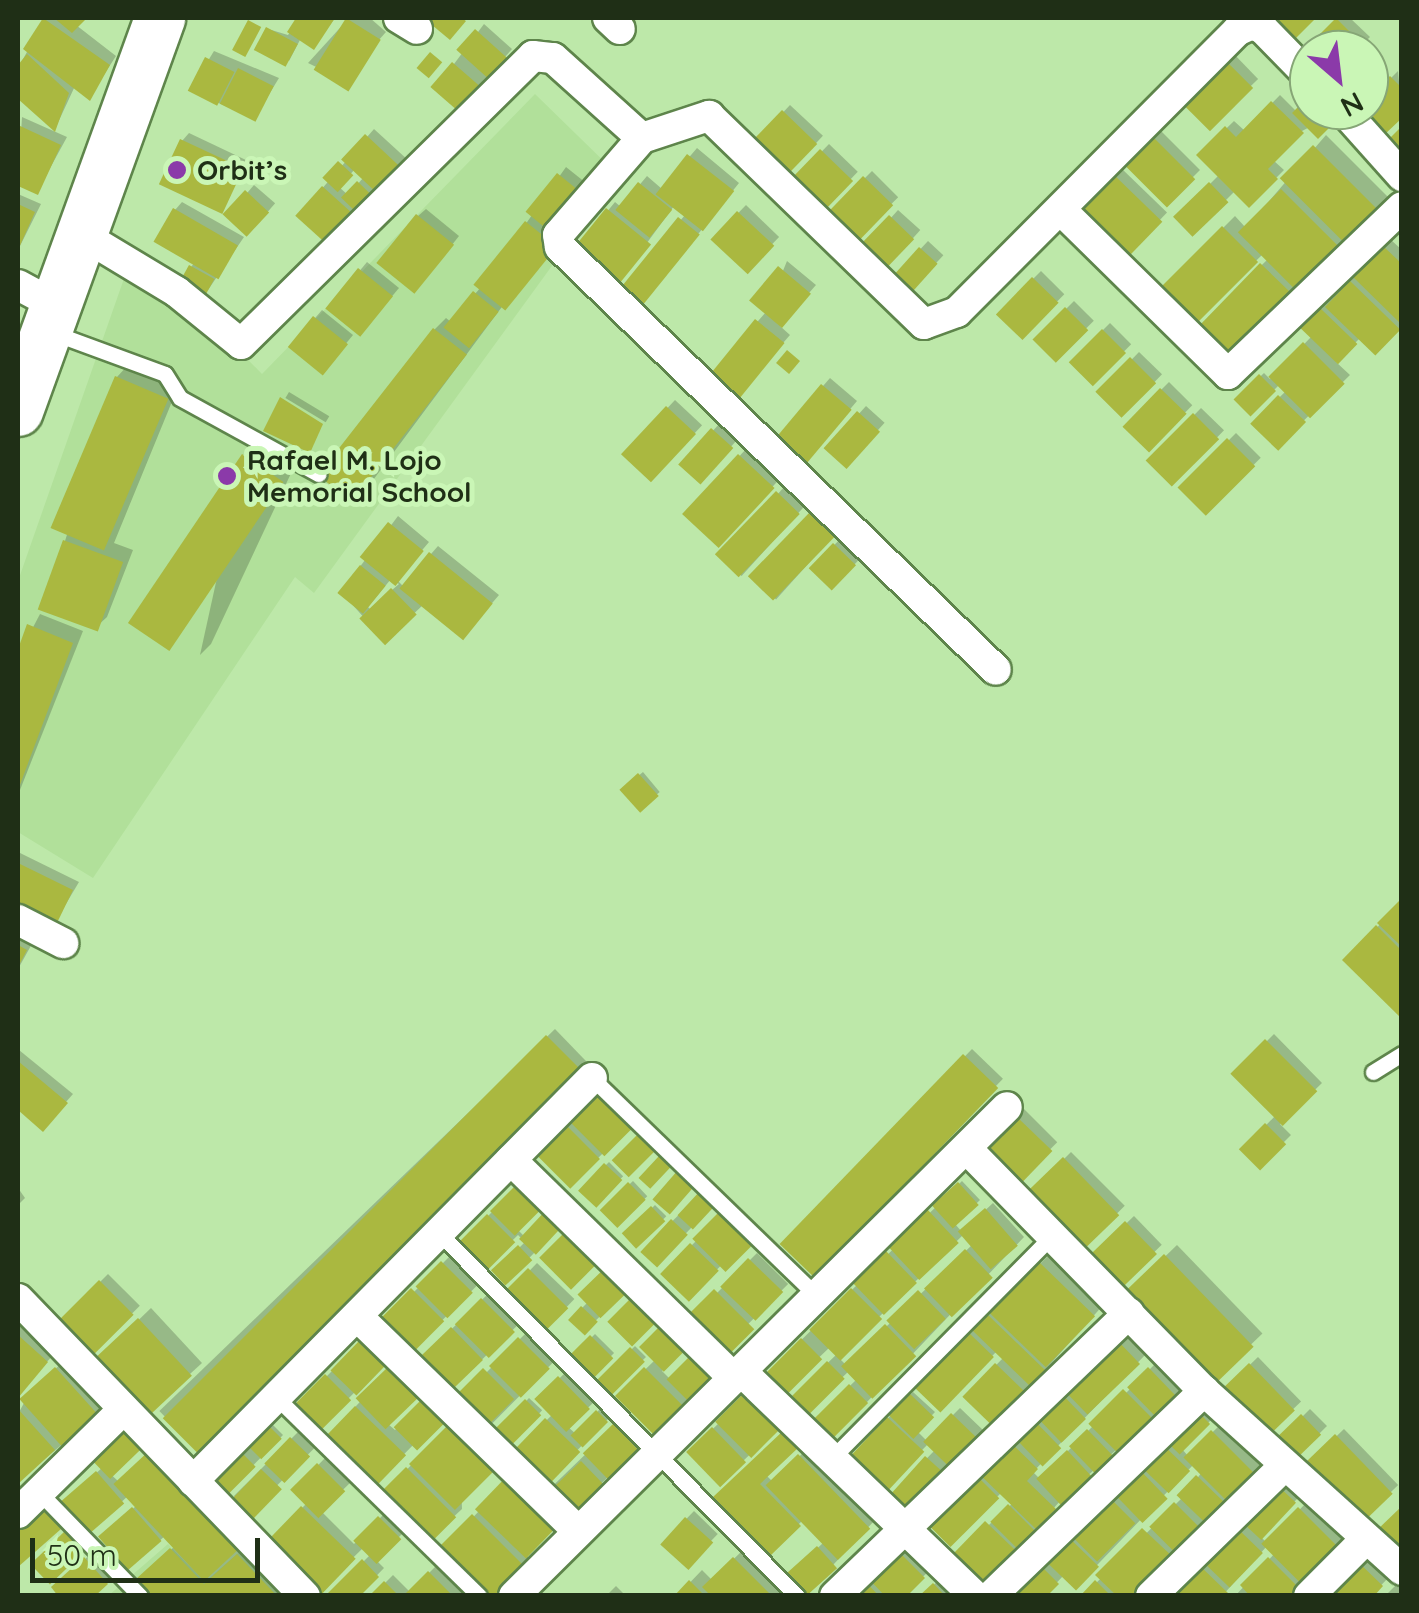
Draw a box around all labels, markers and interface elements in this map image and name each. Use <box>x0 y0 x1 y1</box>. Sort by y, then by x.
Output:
north arrow <box>1289 30 1389 130</box>
text: N <box>1335 85 1370 125</box>
place label: Orbit’s <box>197 153 287 187</box>
marker: Orbit’s <box>166 159 188 181</box>
place label: Rafael M. Lojo Memorial School <box>247 443 472 509</box>
marker: Rafael M. Lojo Memorial School <box>216 465 238 487</box>
scale bar <box>35 1518 265 1580</box>
text: 50 m <box>47 1536 117 1574</box>

